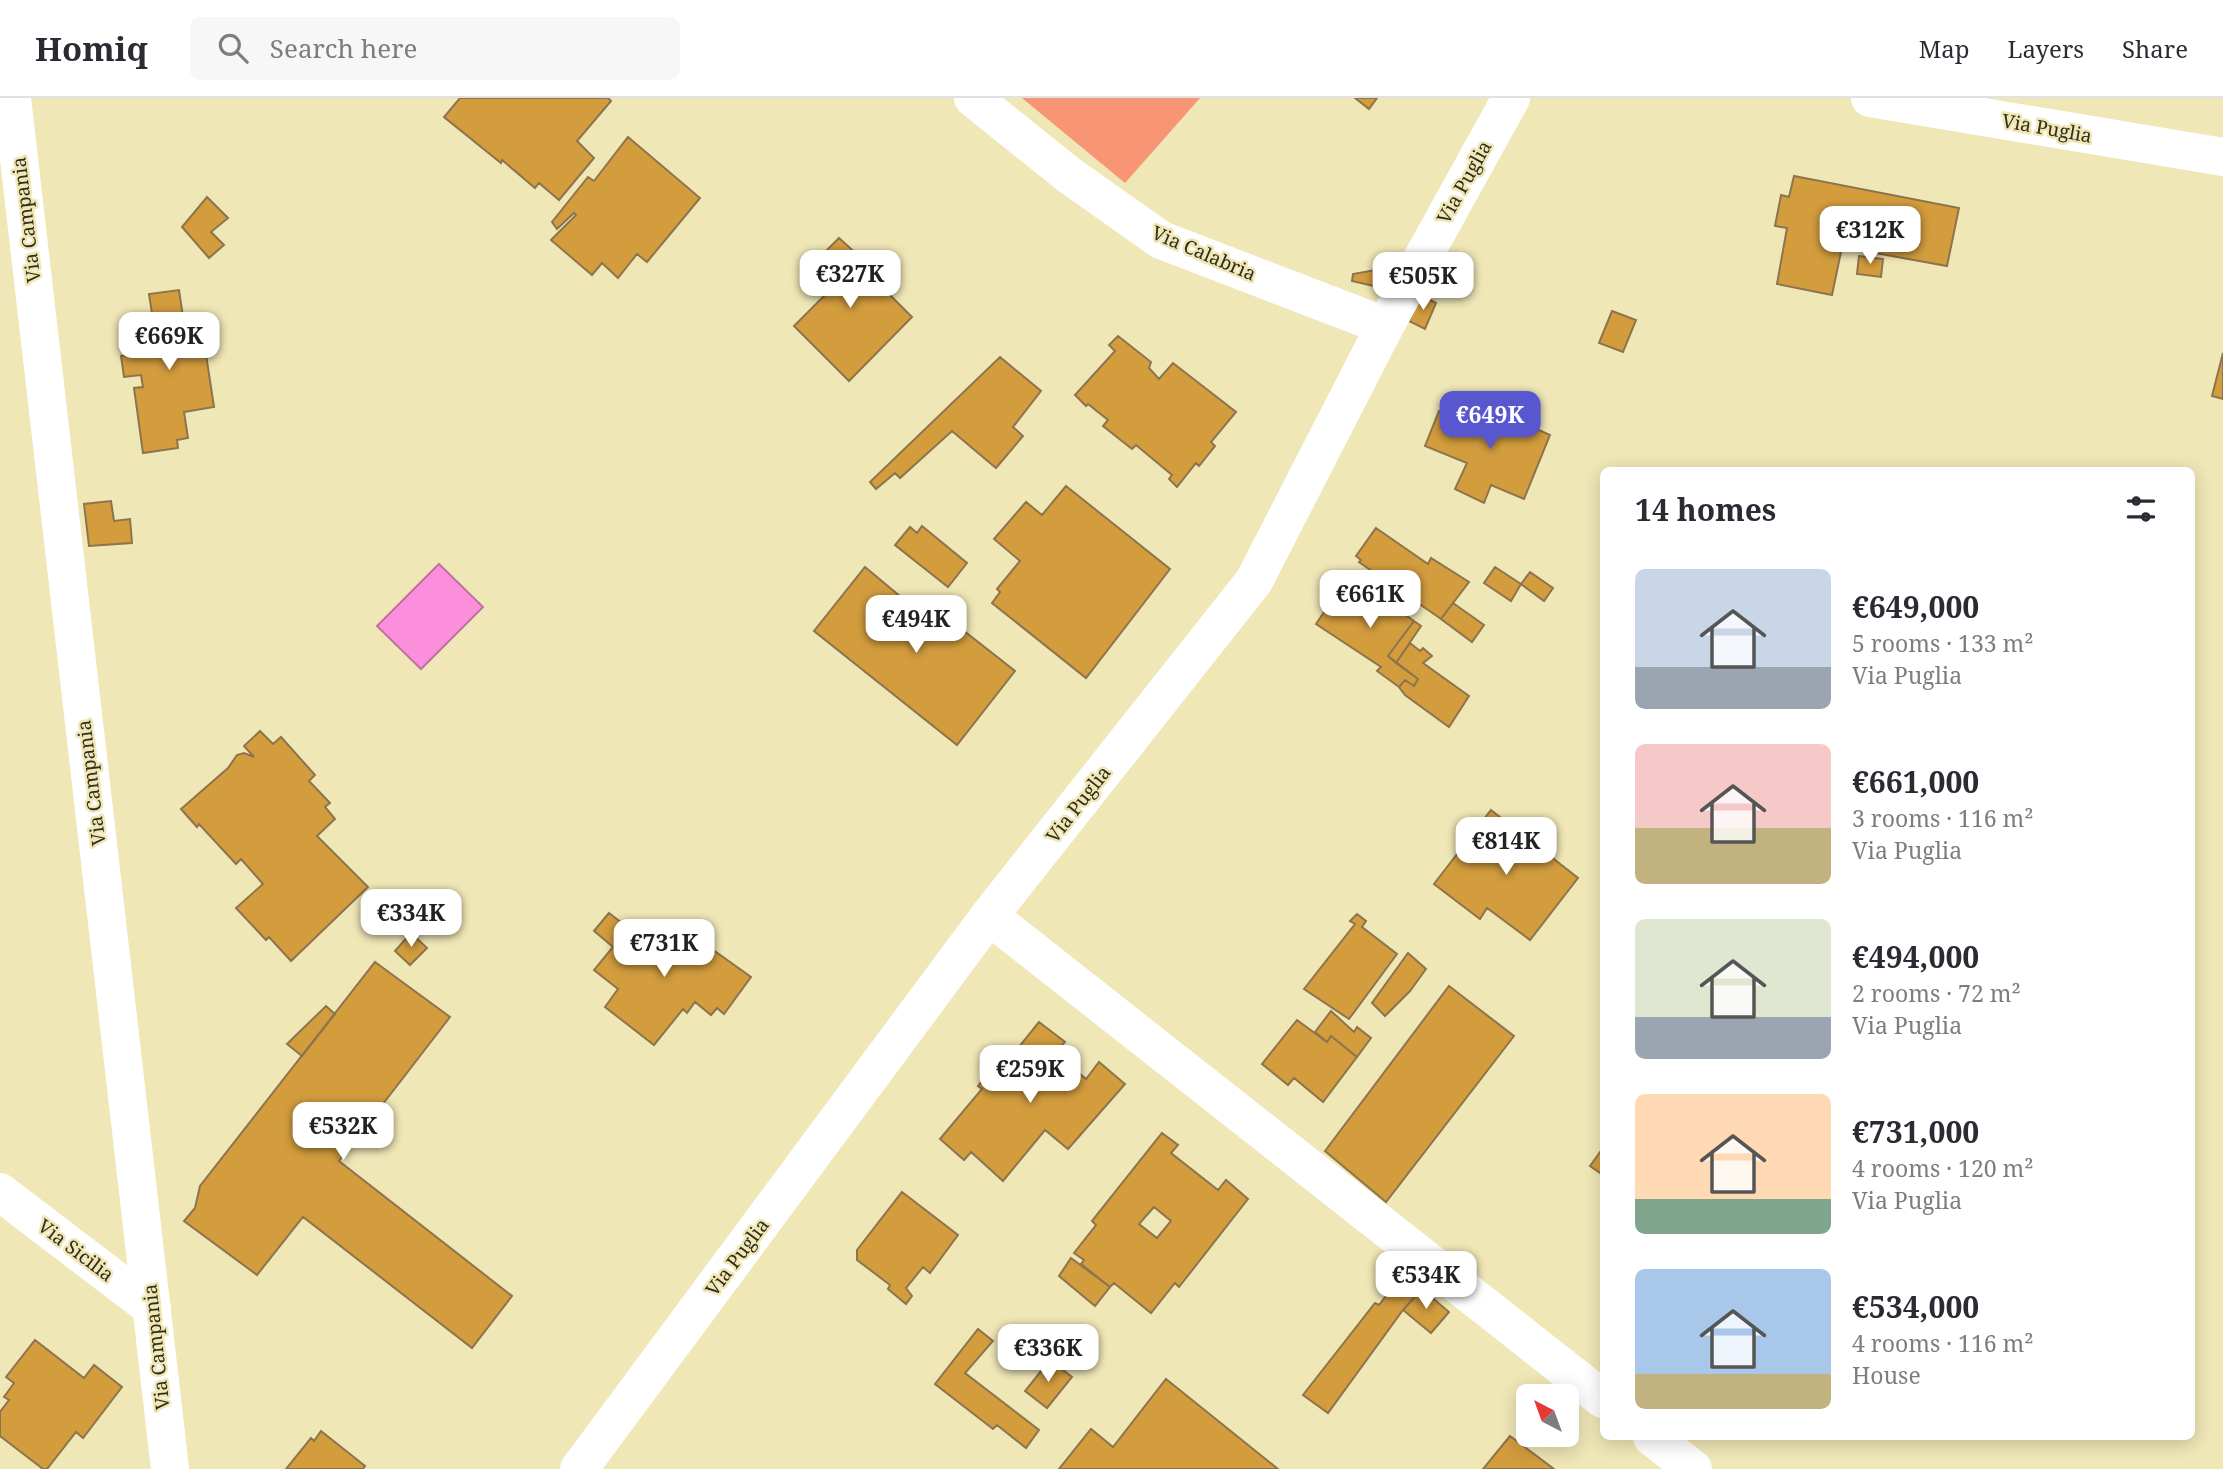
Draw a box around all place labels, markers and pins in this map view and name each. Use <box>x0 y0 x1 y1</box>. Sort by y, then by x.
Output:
pin: €312K <box>1821 206 1919 266</box>
pin: €327K <box>801 250 899 310</box>
pin: €505K <box>1374 252 1472 312</box>
pin: €669K <box>120 313 218 372</box>
pin: €649K <box>1441 392 1539 451</box>
pin: €661K <box>1321 570 1419 630</box>
pin: €494K <box>867 596 965 655</box>
pin: €814K <box>1457 818 1555 877</box>
pin: €334K <box>362 890 460 949</box>
pin: €731K <box>615 920 713 979</box>
pin: €259K <box>981 1046 1079 1105</box>
pin: €532K <box>294 1102 392 1162</box>
pin: €534K <box>1377 1252 1475 1311</box>
pin: €336K <box>999 1324 1097 1384</box>

